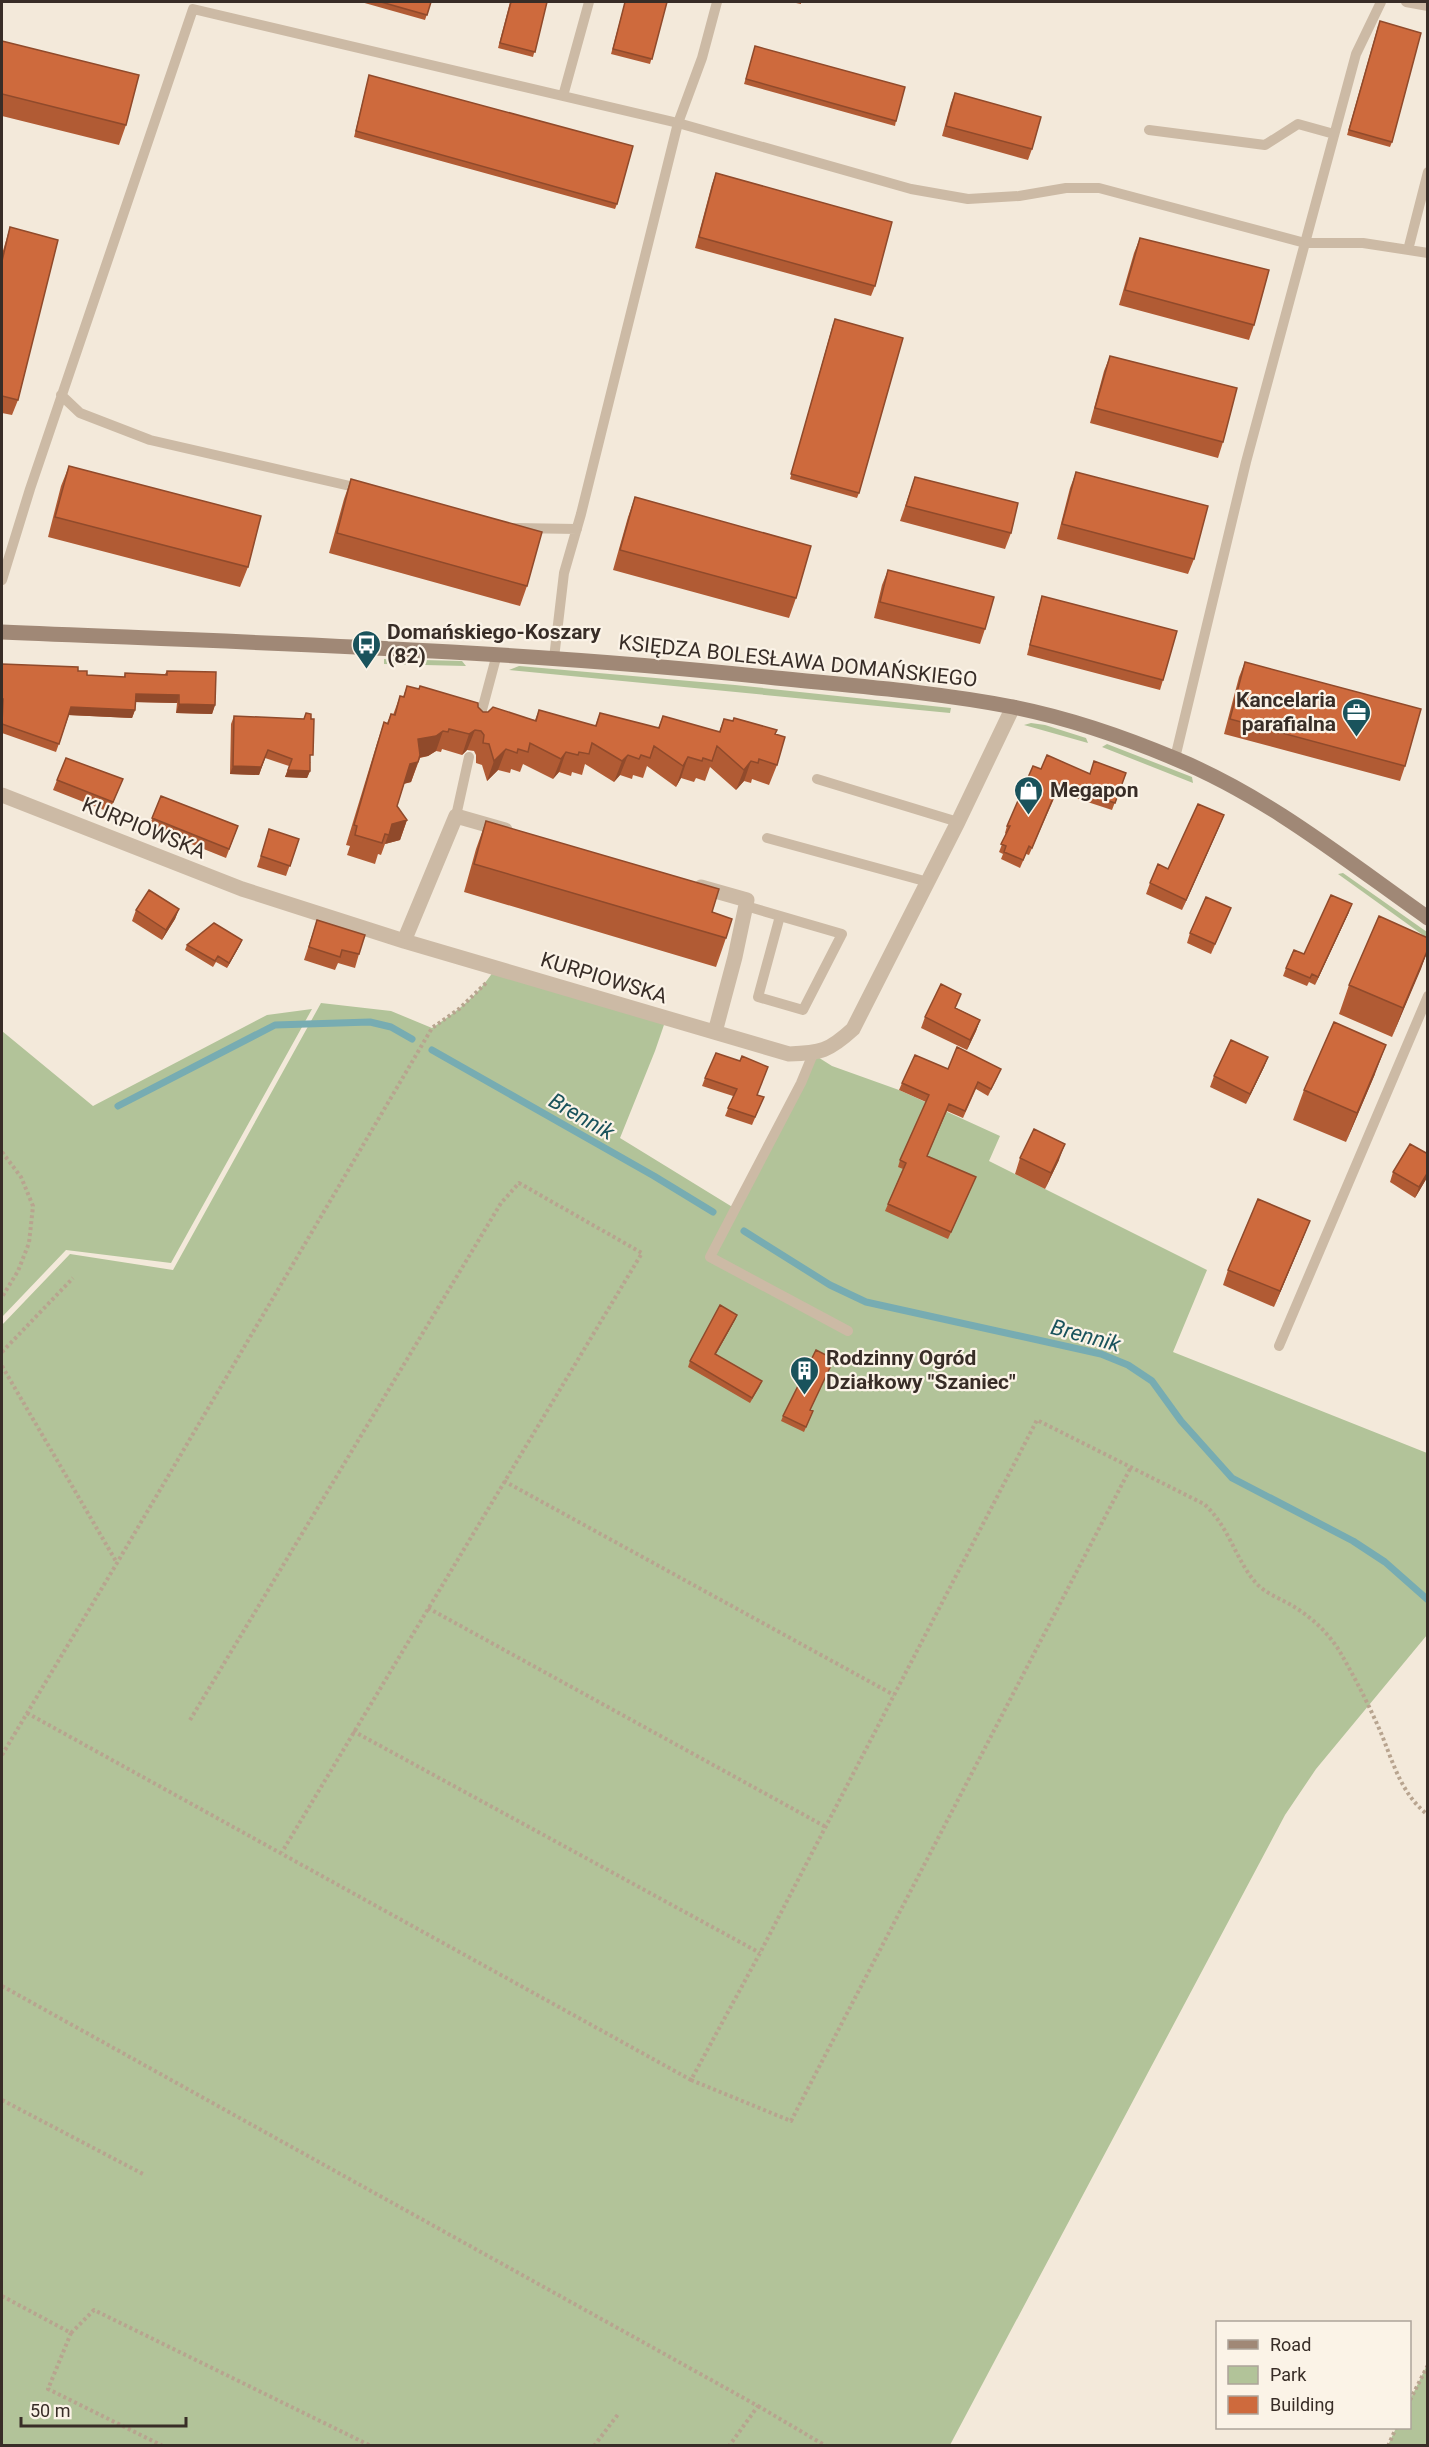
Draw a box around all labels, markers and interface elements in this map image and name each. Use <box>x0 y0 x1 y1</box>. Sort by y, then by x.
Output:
place label: Domańskiego-Koszary (82) <box>387 620 601 668</box>
bus stop icon: Domańskiego-Koszary (82) <box>350 628 382 670</box>
street label: KSIĘDZA BOLESŁAWA DOMAŃSKIEGO <box>617 630 979 692</box>
place label: Kancelaria parafialna <box>1236 688 1336 736</box>
office icon: Kancelaria parafialna <box>1341 696 1373 738</box>
shop icon: Megapon <box>1013 774 1045 816</box>
place label: Megapon <box>1050 778 1138 802</box>
street label: KURPIOWSKA <box>79 792 210 864</box>
street label: KURPIOWSKA <box>538 947 670 1009</box>
water label: Brennik <box>545 1088 620 1146</box>
water label: Brennik <box>1048 1314 1125 1357</box>
place label: Rodzinny Ogród Działkowy "Szaniec" <box>826 1346 1016 1394</box>
building icon: Rodzinny Ogród Działkowy "Szaniec" <box>789 1354 821 1396</box>
legend <box>1216 2321 1411 2429</box>
text: Road <box>1270 2334 1311 2355</box>
text: Park <box>1270 2364 1307 2385</box>
scale bar <box>21 2390 186 2428</box>
text: Building <box>1270 2394 1334 2415</box>
text: 50 m <box>30 2400 70 2421</box>

